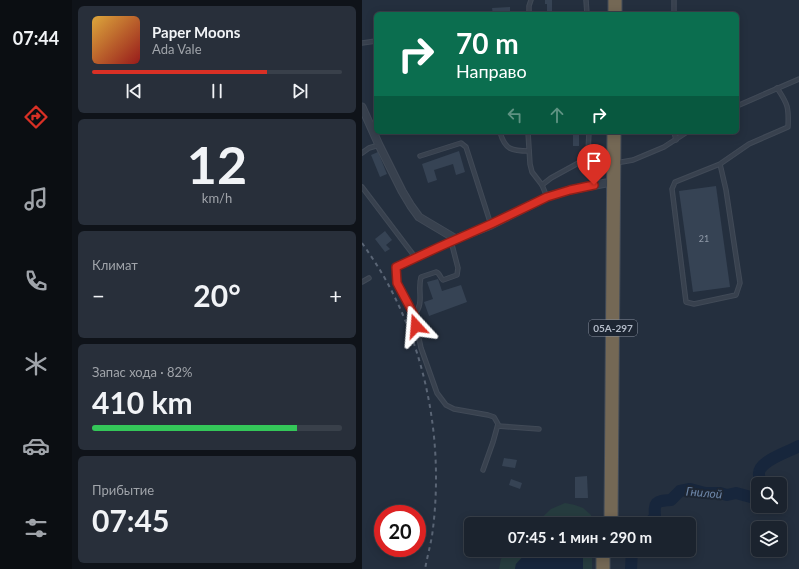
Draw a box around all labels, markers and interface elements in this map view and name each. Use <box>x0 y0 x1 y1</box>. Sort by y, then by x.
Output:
text: Paper Moons <box>152 23 240 41</box>
text: 70 m <box>456 26 519 60</box>
text: 07:44 <box>13 27 59 49</box>
icon: right <box>390 28 442 80</box>
text: Ada Vale <box>152 41 202 57</box>
text: Направо <box>456 60 527 82</box>
icon: previous <box>123 80 145 102</box>
icon: pause <box>206 80 228 102</box>
icon: next <box>289 80 311 102</box>
icon: directions <box>22 103 50 131</box>
icon: left <box>504 104 526 126</box>
icon: ahead <box>546 104 568 126</box>
icon: right <box>588 104 610 126</box>
text: 12 <box>187 133 247 195</box>
pin <box>577 144 611 185</box>
icon: arrive <box>583 150 605 172</box>
icon: music <box>22 185 50 213</box>
text: km/h <box>202 190 232 206</box>
house number: 21 <box>699 233 709 244</box>
text: Климат <box>92 257 138 273</box>
icon: phone <box>22 267 50 295</box>
text: 20° <box>193 277 241 313</box>
text: − <box>92 282 105 309</box>
text: + <box>329 282 342 309</box>
position arrow <box>395 305 437 347</box>
road number: 05А-297 <box>589 320 637 336</box>
icon: climate <box>22 350 50 378</box>
text: Запас хода · 82% <box>92 364 193 380</box>
text: 410 km <box>92 384 193 420</box>
icon: car <box>22 432 50 460</box>
map controls <box>751 477 787 557</box>
button: search <box>751 477 787 513</box>
text: Прибытие <box>92 482 154 498</box>
water label: Гнилой <box>685 483 723 502</box>
text: 07:45 <box>92 502 169 538</box>
speed limit sign: 20 <box>374 505 426 557</box>
icon: filters <box>22 514 50 542</box>
button: layers <box>751 521 787 557</box>
text: 07:45 · 1 мин · 290 m <box>508 528 652 546</box>

